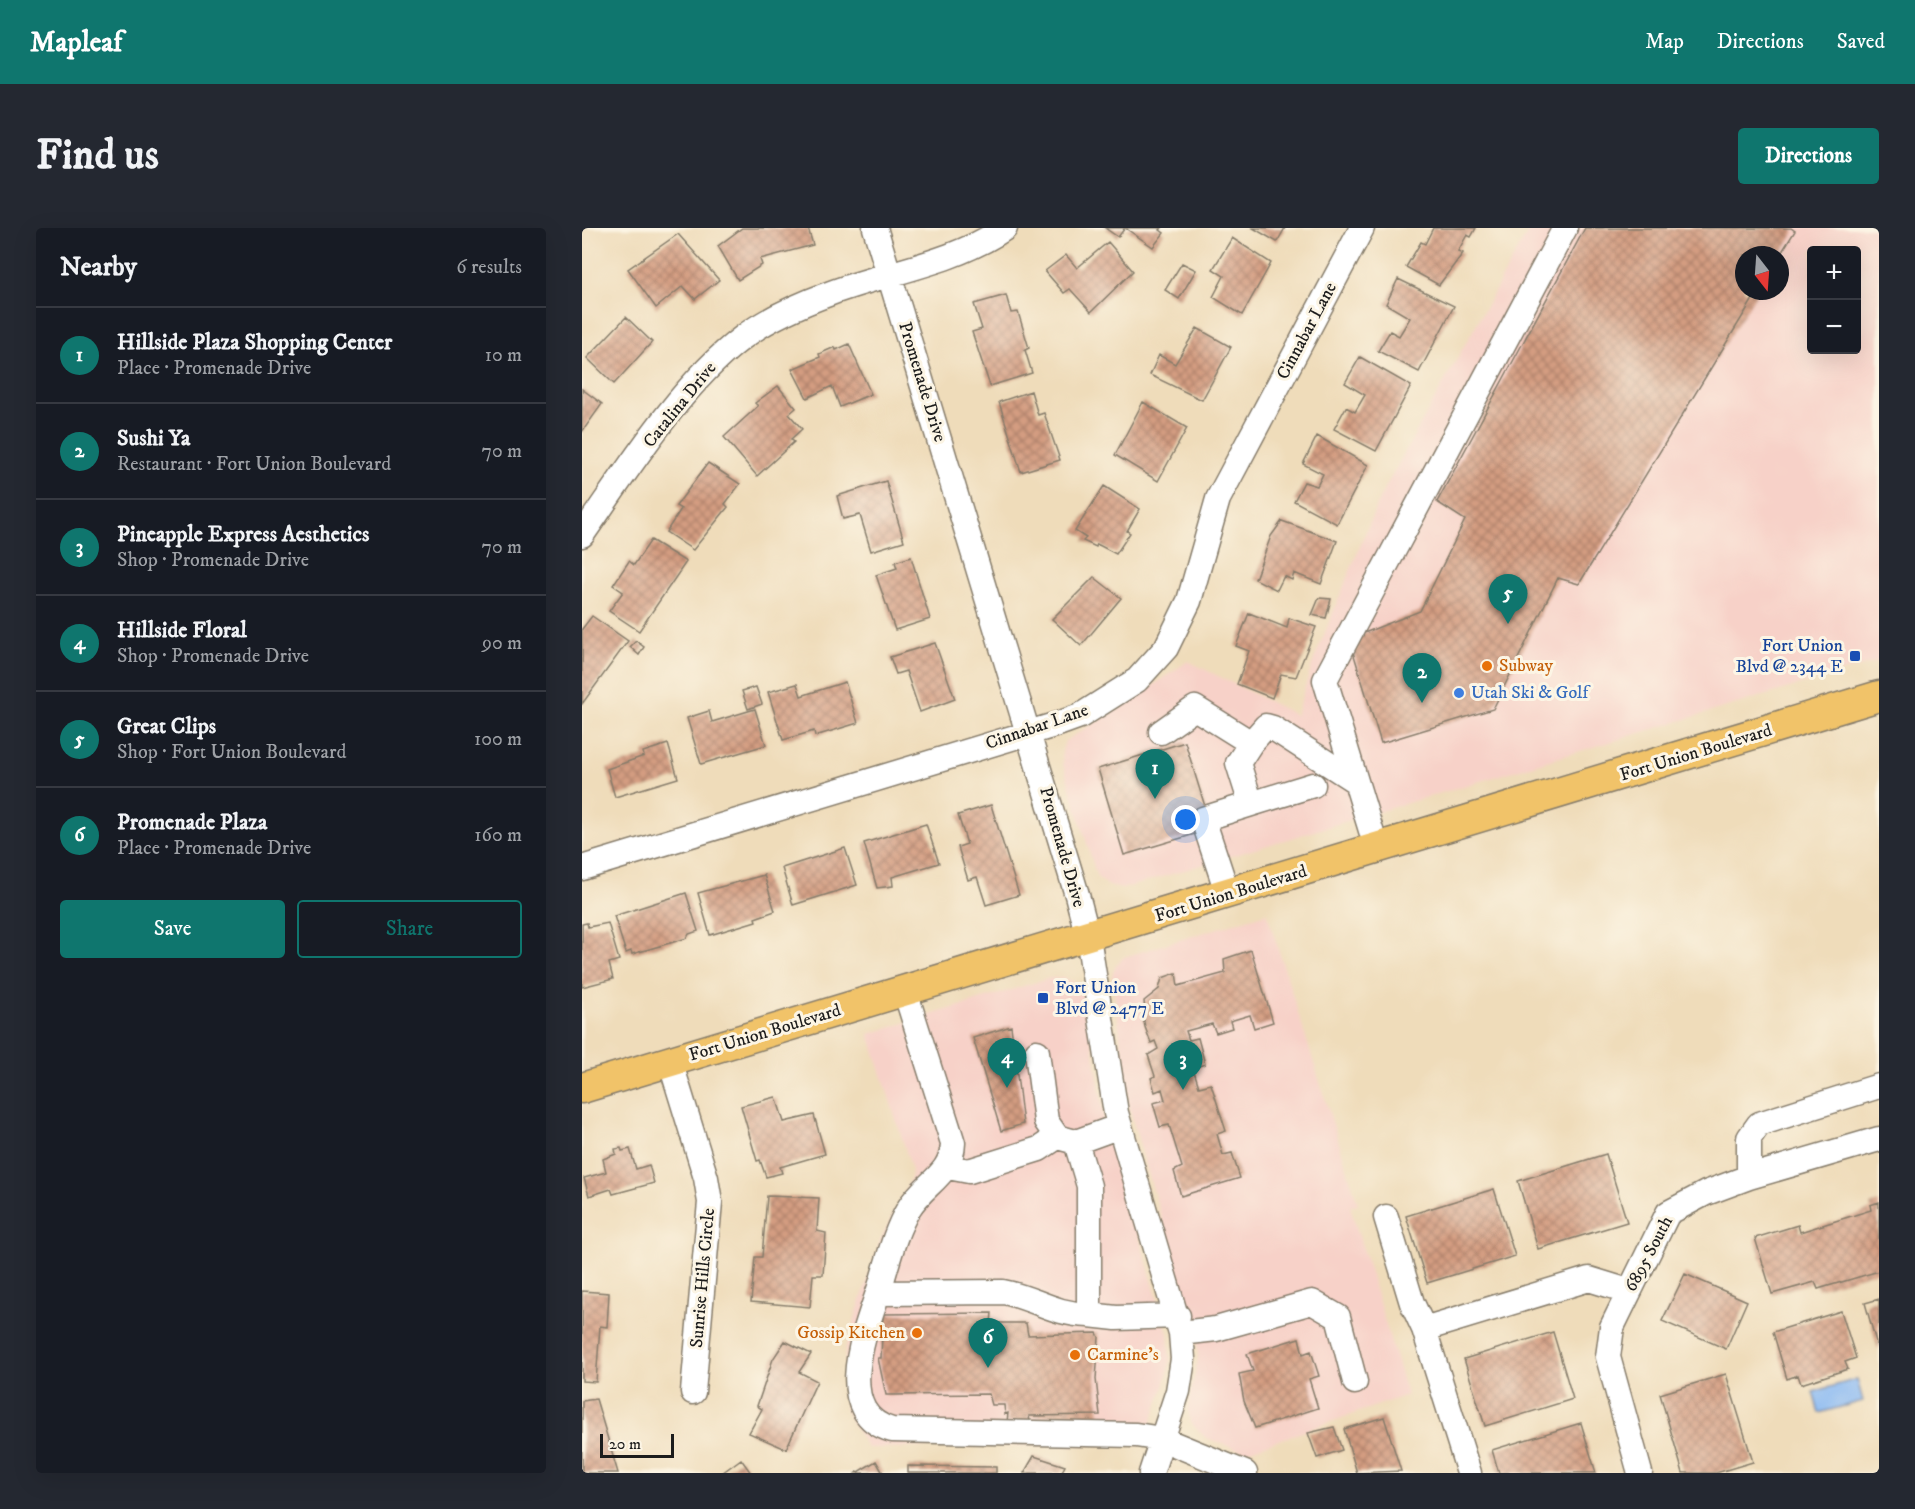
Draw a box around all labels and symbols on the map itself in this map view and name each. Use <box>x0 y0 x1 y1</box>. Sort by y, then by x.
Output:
north arrow <box>1735 246 1789 300</box>
street label: Cinnabar Lane <box>1272 279 1342 383</box>
street label: Promenade Drive <box>893 319 951 445</box>
street label: Catalina Drive <box>639 358 721 452</box>
pin: 5 <box>1488 574 1528 624</box>
place label: Fort Union Blvd @ 2344 E <box>1735 635 1844 678</box>
marker: Fort Union Blvd @ 2344 E <box>1848 649 1862 663</box>
pin: 2 <box>1402 654 1442 703</box>
place label: Subway <box>1499 655 1554 677</box>
marker: Subway <box>1480 659 1494 673</box>
place label: Utah Ski & Golf <box>1471 682 1592 704</box>
marker: Utah Ski & Golf <box>1452 686 1466 700</box>
street label: Cinnabar Lane <box>983 699 1091 755</box>
street label: Fort Union Boulevard <box>1617 719 1775 787</box>
pin: 1 <box>1136 750 1174 799</box>
street label: Promenade Drive <box>1034 784 1090 910</box>
your location <box>1171 805 1200 834</box>
street label: Fort Union Boulevard <box>1152 860 1310 928</box>
place label: Fort Union Blvd @ 2477 E <box>1055 977 1164 1020</box>
marker: Fort Union Blvd @ 2477 E <box>1036 991 1050 1005</box>
street label: Fort Union Boulevard <box>686 999 844 1067</box>
pin: 4 <box>988 1038 1026 1088</box>
pin: 3 <box>1164 1040 1202 1090</box>
street label: Sunrise Hills Circle <box>686 1207 720 1349</box>
street label: 6895 South <box>1620 1212 1678 1295</box>
pin: 6 <box>968 1318 1008 1368</box>
place label: Gossip Kitchen <box>797 1322 906 1344</box>
marker: Gossip Kitchen <box>910 1326 924 1340</box>
place label: Carmine's <box>1087 1344 1159 1366</box>
marker: Carmine's <box>1068 1348 1082 1362</box>
scale bar <box>600 1431 674 1458</box>

